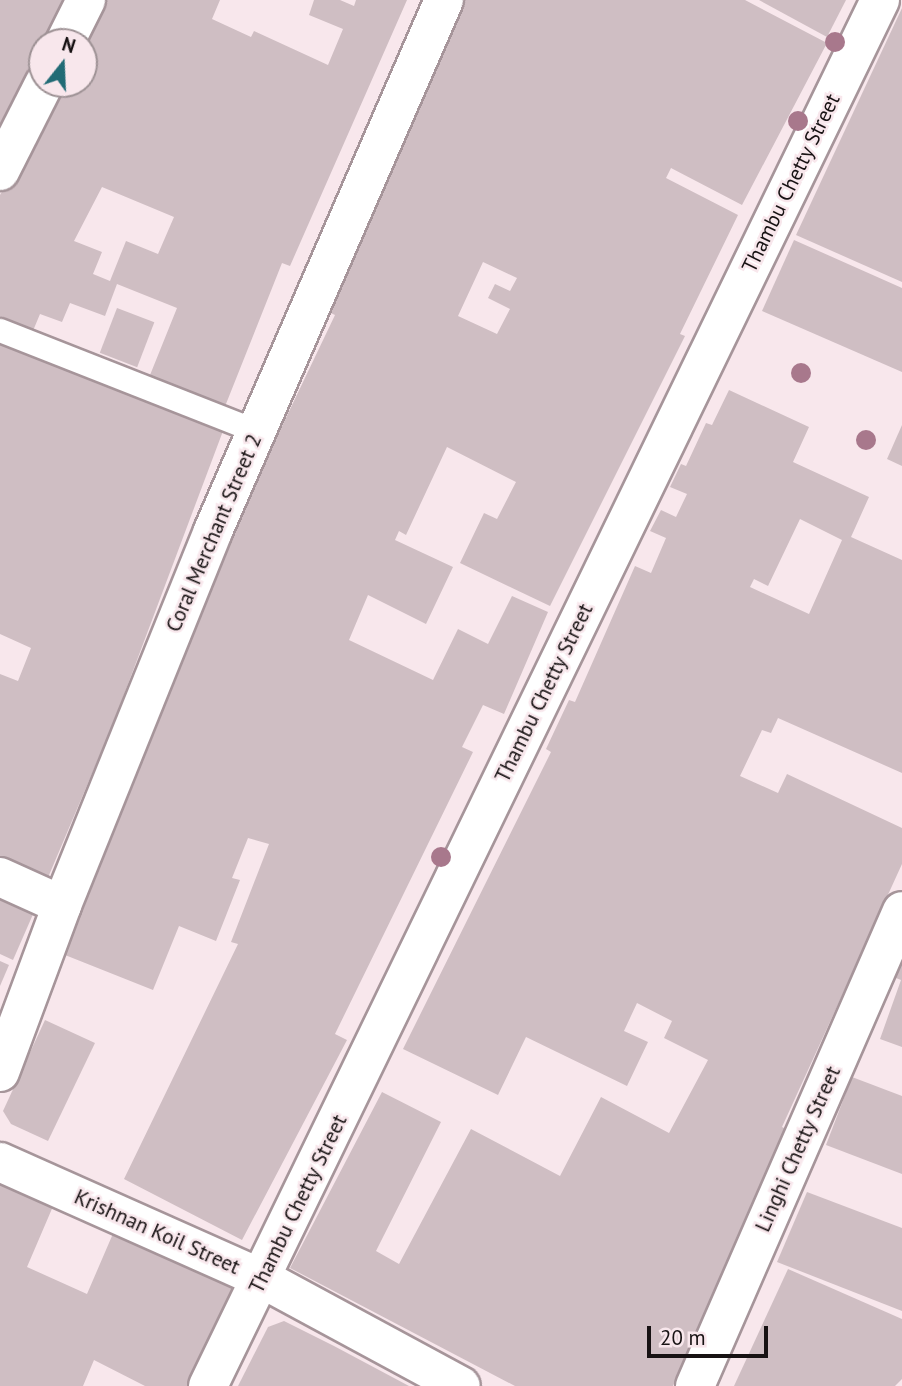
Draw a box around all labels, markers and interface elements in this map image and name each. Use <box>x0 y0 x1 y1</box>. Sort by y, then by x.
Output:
north arrow <box>28 28 98 98</box>
text: N <box>59 32 79 58</box>
street label: Thambu Chetty Street <box>737 89 845 277</box>
street label: Coral Merchant Street 2 <box>161 430 267 636</box>
street label: Thambu Chetty Street <box>490 599 598 787</box>
street label: Linghi Chetty Street <box>750 1062 846 1236</box>
street label: Thambu Chetty Street <box>244 1110 352 1298</box>
street label: Krishnan Koil Street <box>70 1184 244 1280</box>
scale bar <box>650 1312 771 1356</box>
text: 20 m <box>660 1324 706 1351</box>

